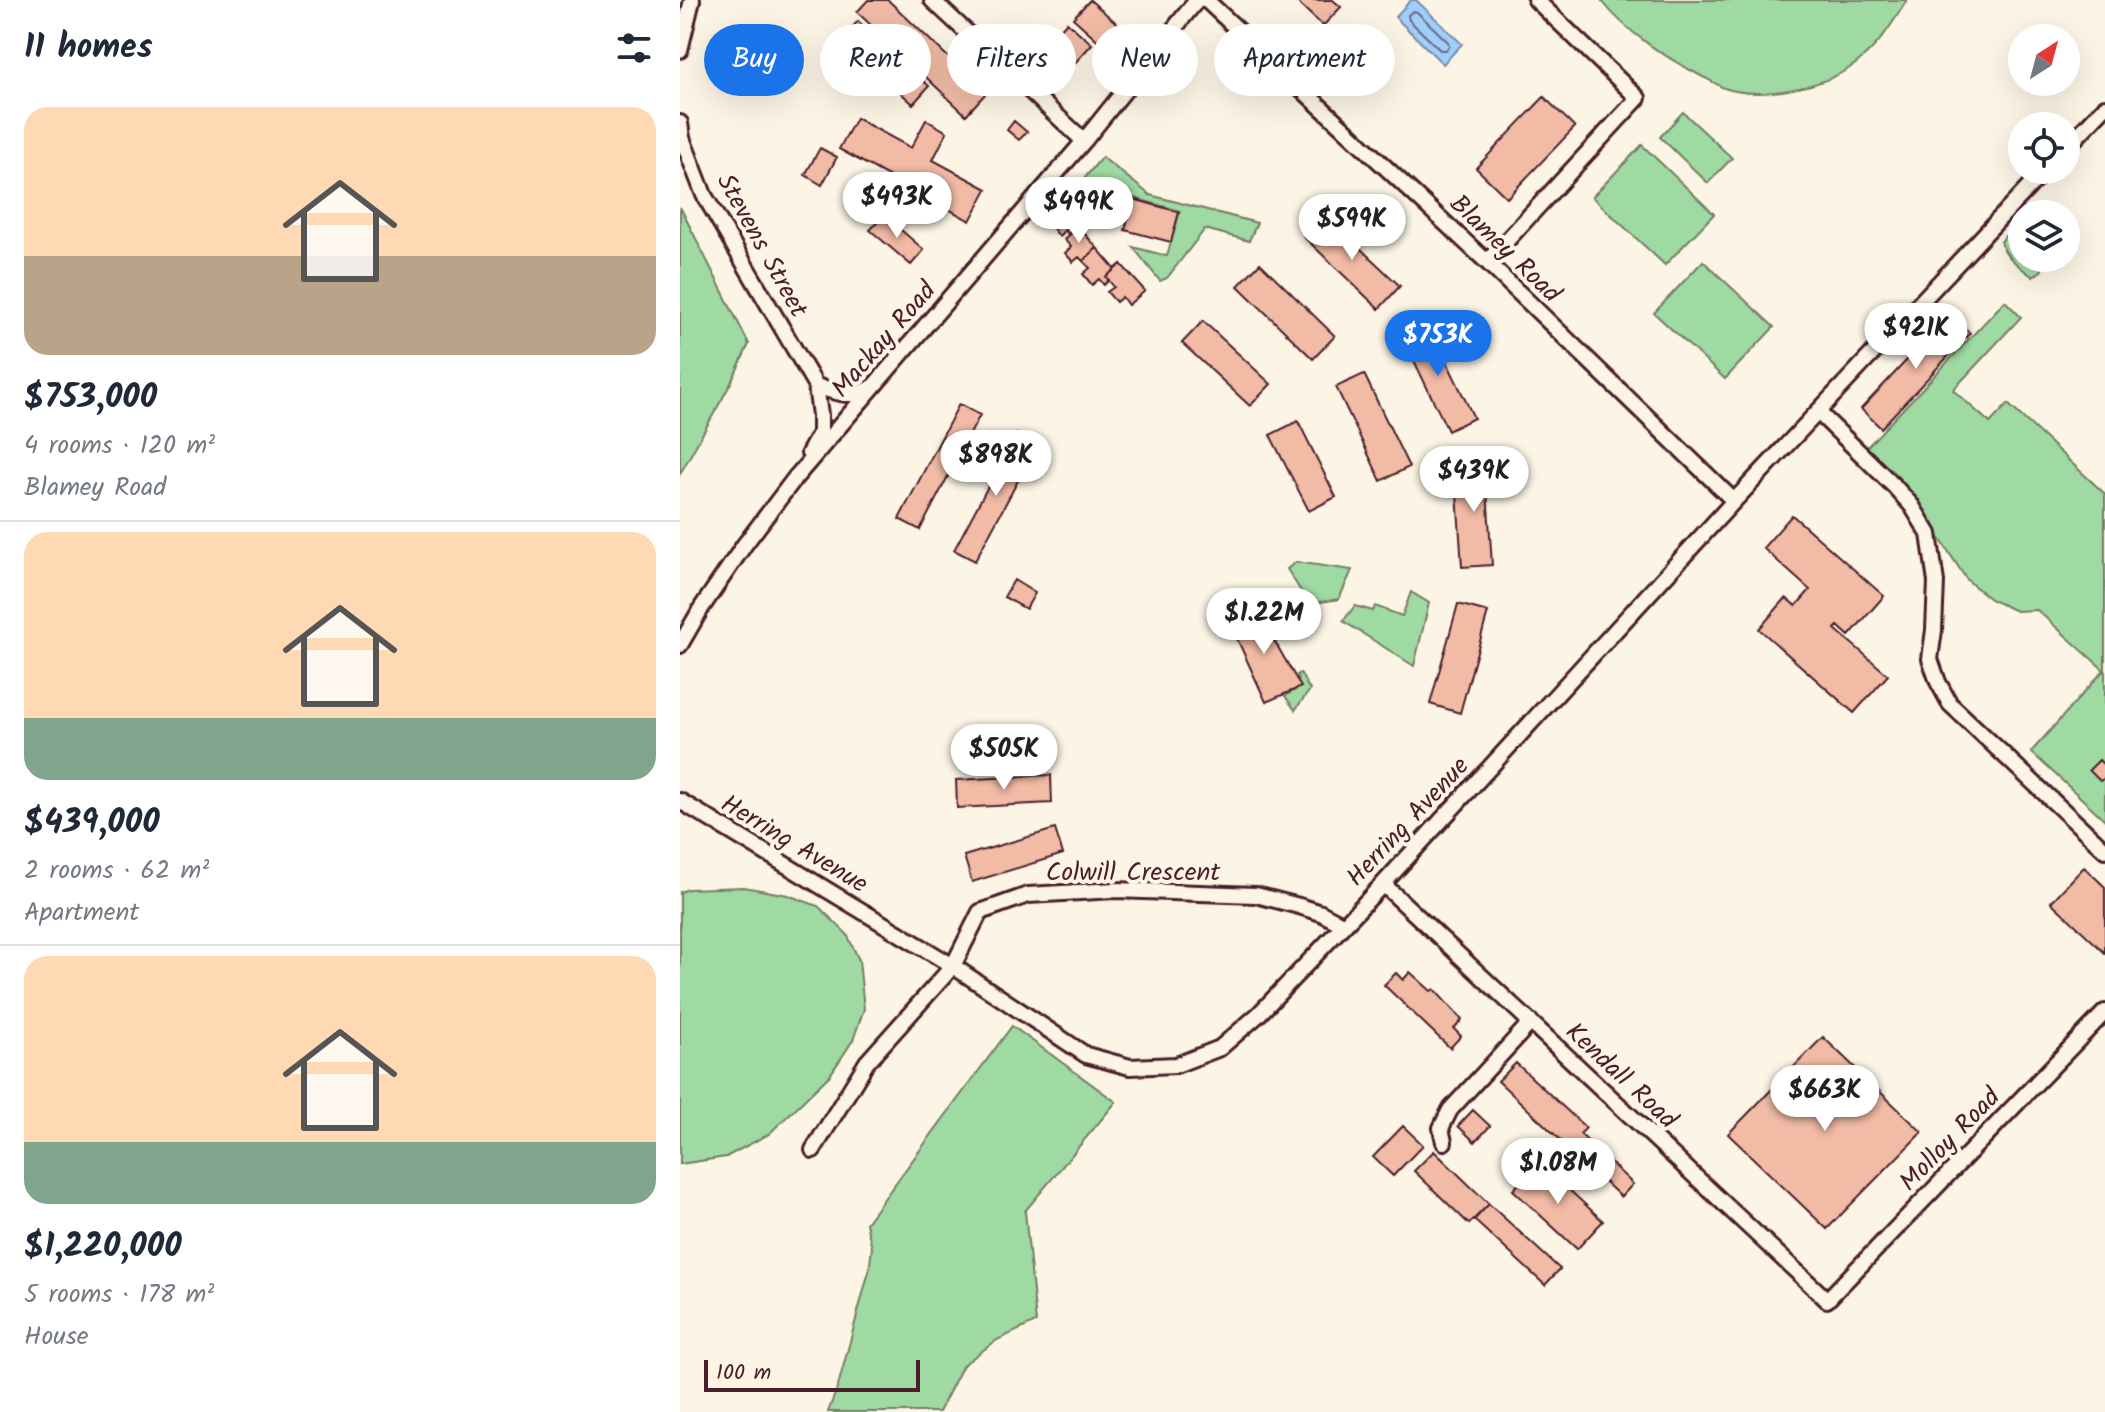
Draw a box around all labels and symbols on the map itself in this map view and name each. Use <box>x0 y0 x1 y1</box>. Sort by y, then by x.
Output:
north arrow <box>2008 24 2080 96</box>
street label: Stevens Street <box>704 166 819 327</box>
pin: $493K <box>841 172 953 240</box>
pin: $499K <box>1023 177 1135 245</box>
street label: Blamey Road <box>1439 185 1571 315</box>
pin: $599K <box>1296 194 1408 262</box>
street label: Mackay Road <box>822 272 948 408</box>
pin: $921K <box>1860 303 1972 371</box>
pin: $753K <box>1382 310 1494 378</box>
pin: $898K <box>940 430 1052 498</box>
pin: $439K <box>1418 446 1530 514</box>
pin: $1.22M <box>1199 588 1329 656</box>
pin: $505K <box>948 724 1060 792</box>
street label: Herring Avenue <box>1337 747 1481 897</box>
street label: Herring Avenue <box>712 784 876 906</box>
street label: Colwill Crescent <box>1046 852 1221 894</box>
street label: Kendall Road <box>1555 1013 1687 1141</box>
pin: $663K <box>1769 1065 1881 1133</box>
street label: Molloy Road <box>1890 1078 2012 1202</box>
pin: $1.08M <box>1493 1138 1623 1206</box>
scale bar <box>704 1356 920 1392</box>

